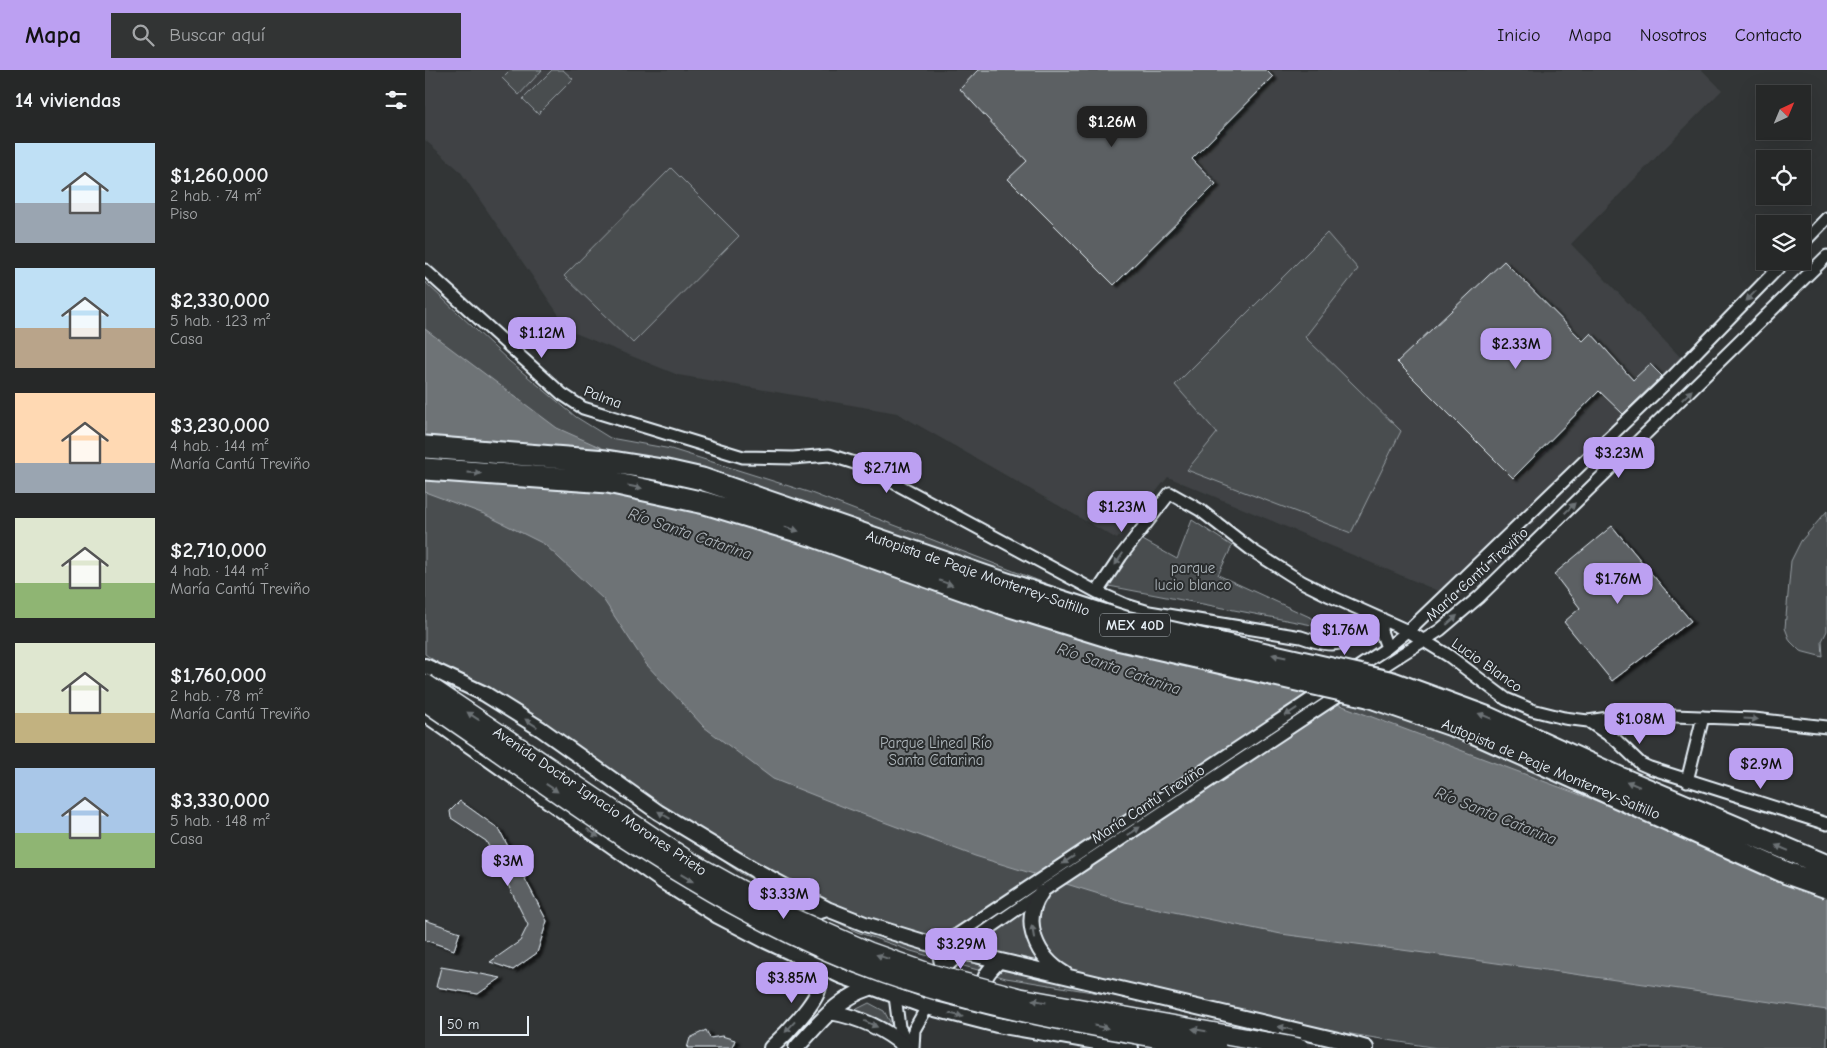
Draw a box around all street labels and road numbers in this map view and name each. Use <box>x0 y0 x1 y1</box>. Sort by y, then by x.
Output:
street label: Palma <box>582 382 624 412</box>
street label: María Cantú Treviño <box>1422 523 1532 625</box>
street label: Autopista de Peaje Monterrey-Saltillo <box>864 526 1092 620</box>
road number: MEX 40D <box>1100 614 1170 636</box>
street label: Lucio Blanco <box>1448 634 1526 696</box>
street label: Autopista de Peaje Monterrey-Saltillo <box>1439 715 1663 823</box>
street label: Avenida Doctor Ignacio Morones Prieto <box>490 723 710 879</box>
street label: María Cantú Treviño <box>1088 761 1208 847</box>

